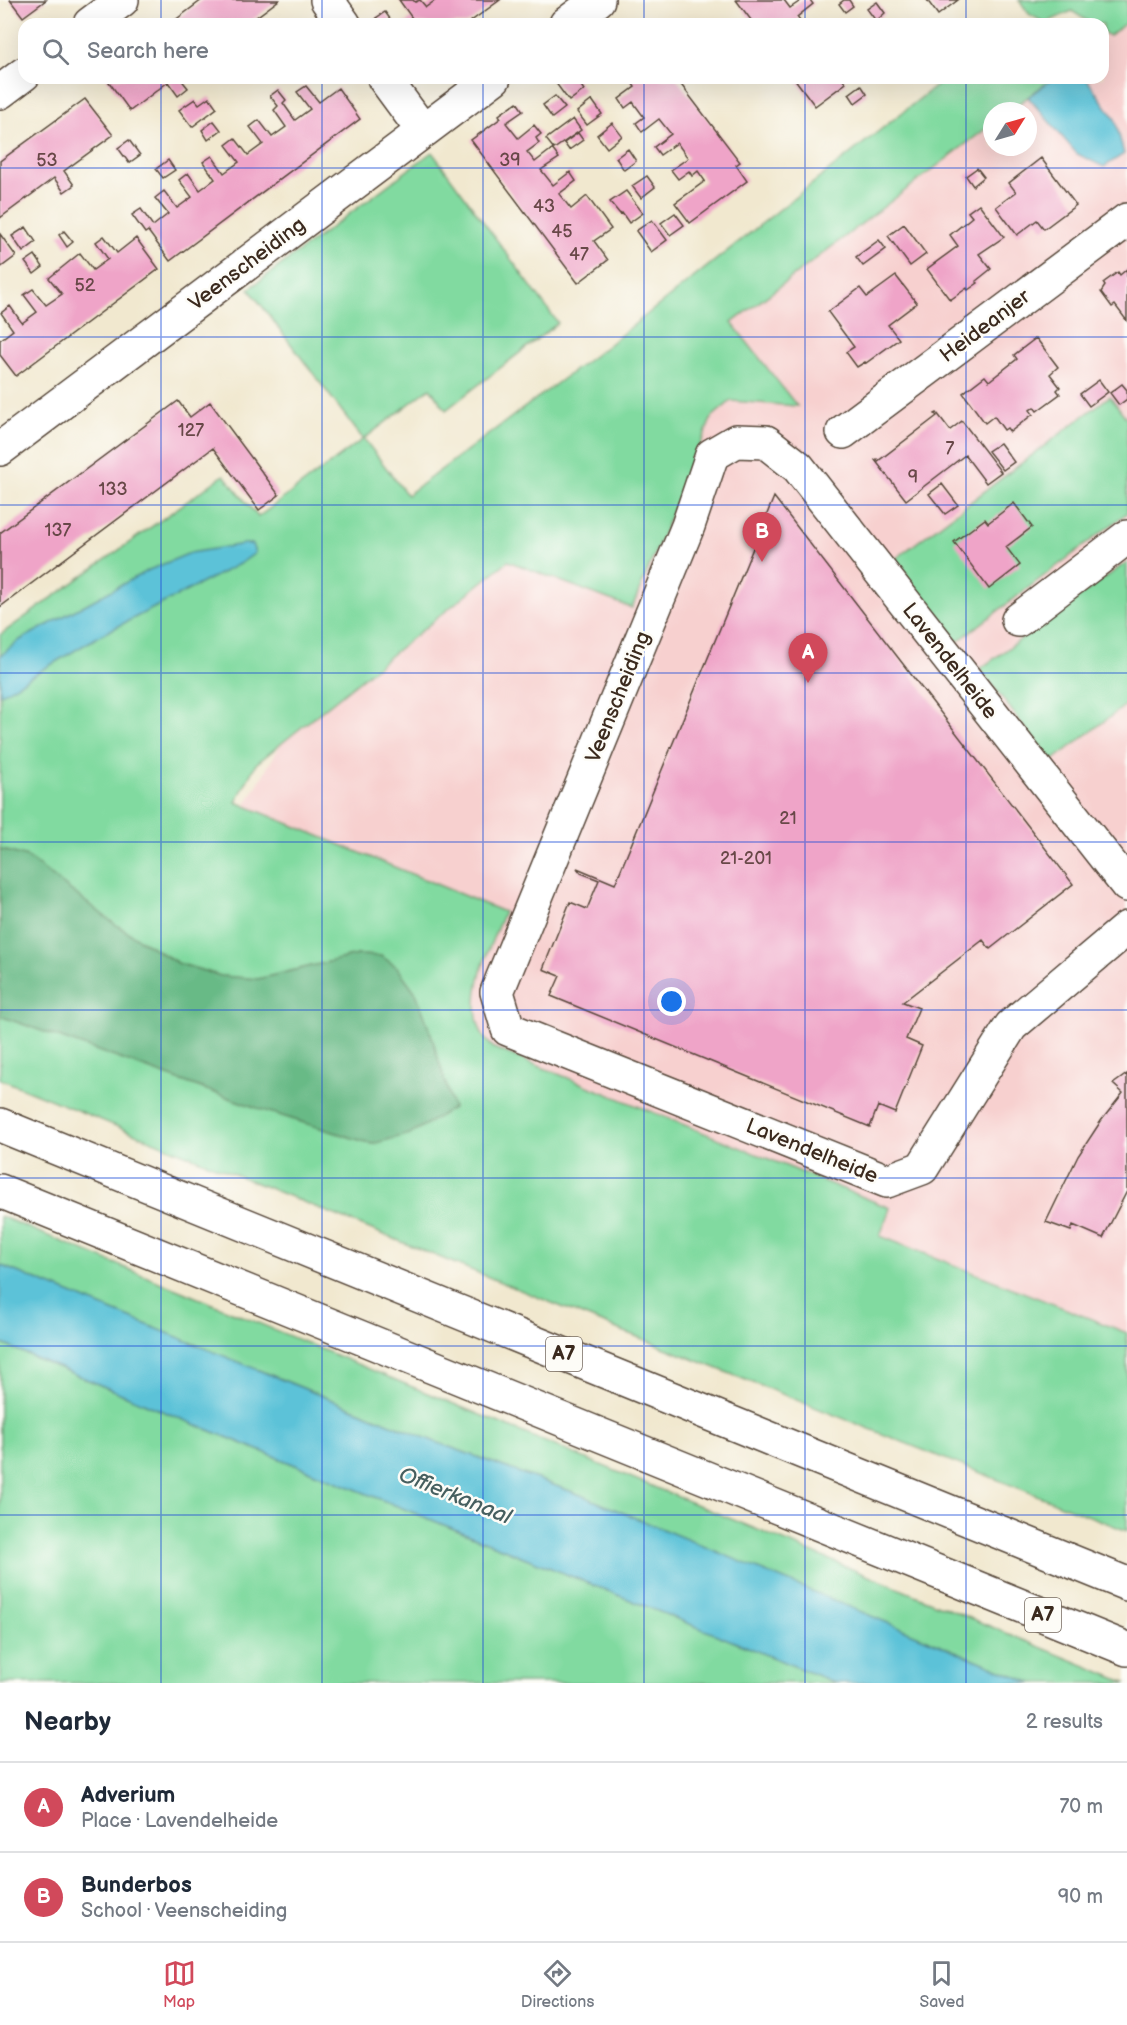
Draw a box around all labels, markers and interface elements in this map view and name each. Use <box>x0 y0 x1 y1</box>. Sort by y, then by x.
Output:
search box <box>18 18 1109 84</box>
icon: search <box>39 35 72 68</box>
text: Search here <box>87 38 209 65</box>
north arrow <box>983 102 1037 156</box>
house number: 53 <box>36 150 58 171</box>
house number: 39 <box>499 150 521 171</box>
house number: 43 <box>533 196 555 217</box>
street label: Veenscheiding <box>184 212 310 316</box>
house number: 45 <box>551 221 573 242</box>
house number: 47 <box>569 244 589 265</box>
house number: 52 <box>75 275 96 296</box>
street label: Heideanjer <box>935 284 1035 368</box>
house number: 127 <box>178 420 204 441</box>
house number: 7 <box>946 438 955 459</box>
house number: 9 <box>908 467 918 488</box>
house number: 133 <box>98 479 128 500</box>
pin: B <box>742 512 782 562</box>
house number: 137 <box>45 520 72 541</box>
street label: Lavendelheide <box>897 598 1003 724</box>
street label: Veenscheiding <box>580 628 656 766</box>
pin: A <box>788 634 828 683</box>
house number: 21 <box>779 808 797 829</box>
house number: 21-201 <box>720 848 772 869</box>
your location <box>657 987 686 1016</box>
street label: Lavendelheide <box>742 1113 882 1189</box>
road number: A7 <box>546 1337 582 1371</box>
water label: Offierkanaal <box>395 1461 516 1531</box>
road number: A7 <box>1025 1598 1061 1632</box>
text: Nearby <box>24 1707 111 1738</box>
text: 2 results <box>1026 1710 1103 1734</box>
text: Adverium <box>81 1782 175 1809</box>
text: A <box>37 1795 50 1819</box>
text: 70 m <box>1059 1795 1103 1819</box>
text: Place · Lavendelheide <box>81 1809 278 1833</box>
text: Bunderbos <box>81 1872 192 1899</box>
text: B <box>36 1885 51 1909</box>
text: 90 m <box>1058 1885 1103 1909</box>
text: School · Veenscheiding <box>81 1899 287 1923</box>
tab: Map <box>163 1957 196 2012</box>
tab: Directions <box>521 1957 594 2012</box>
tab: Saved <box>919 1957 964 2012</box>

